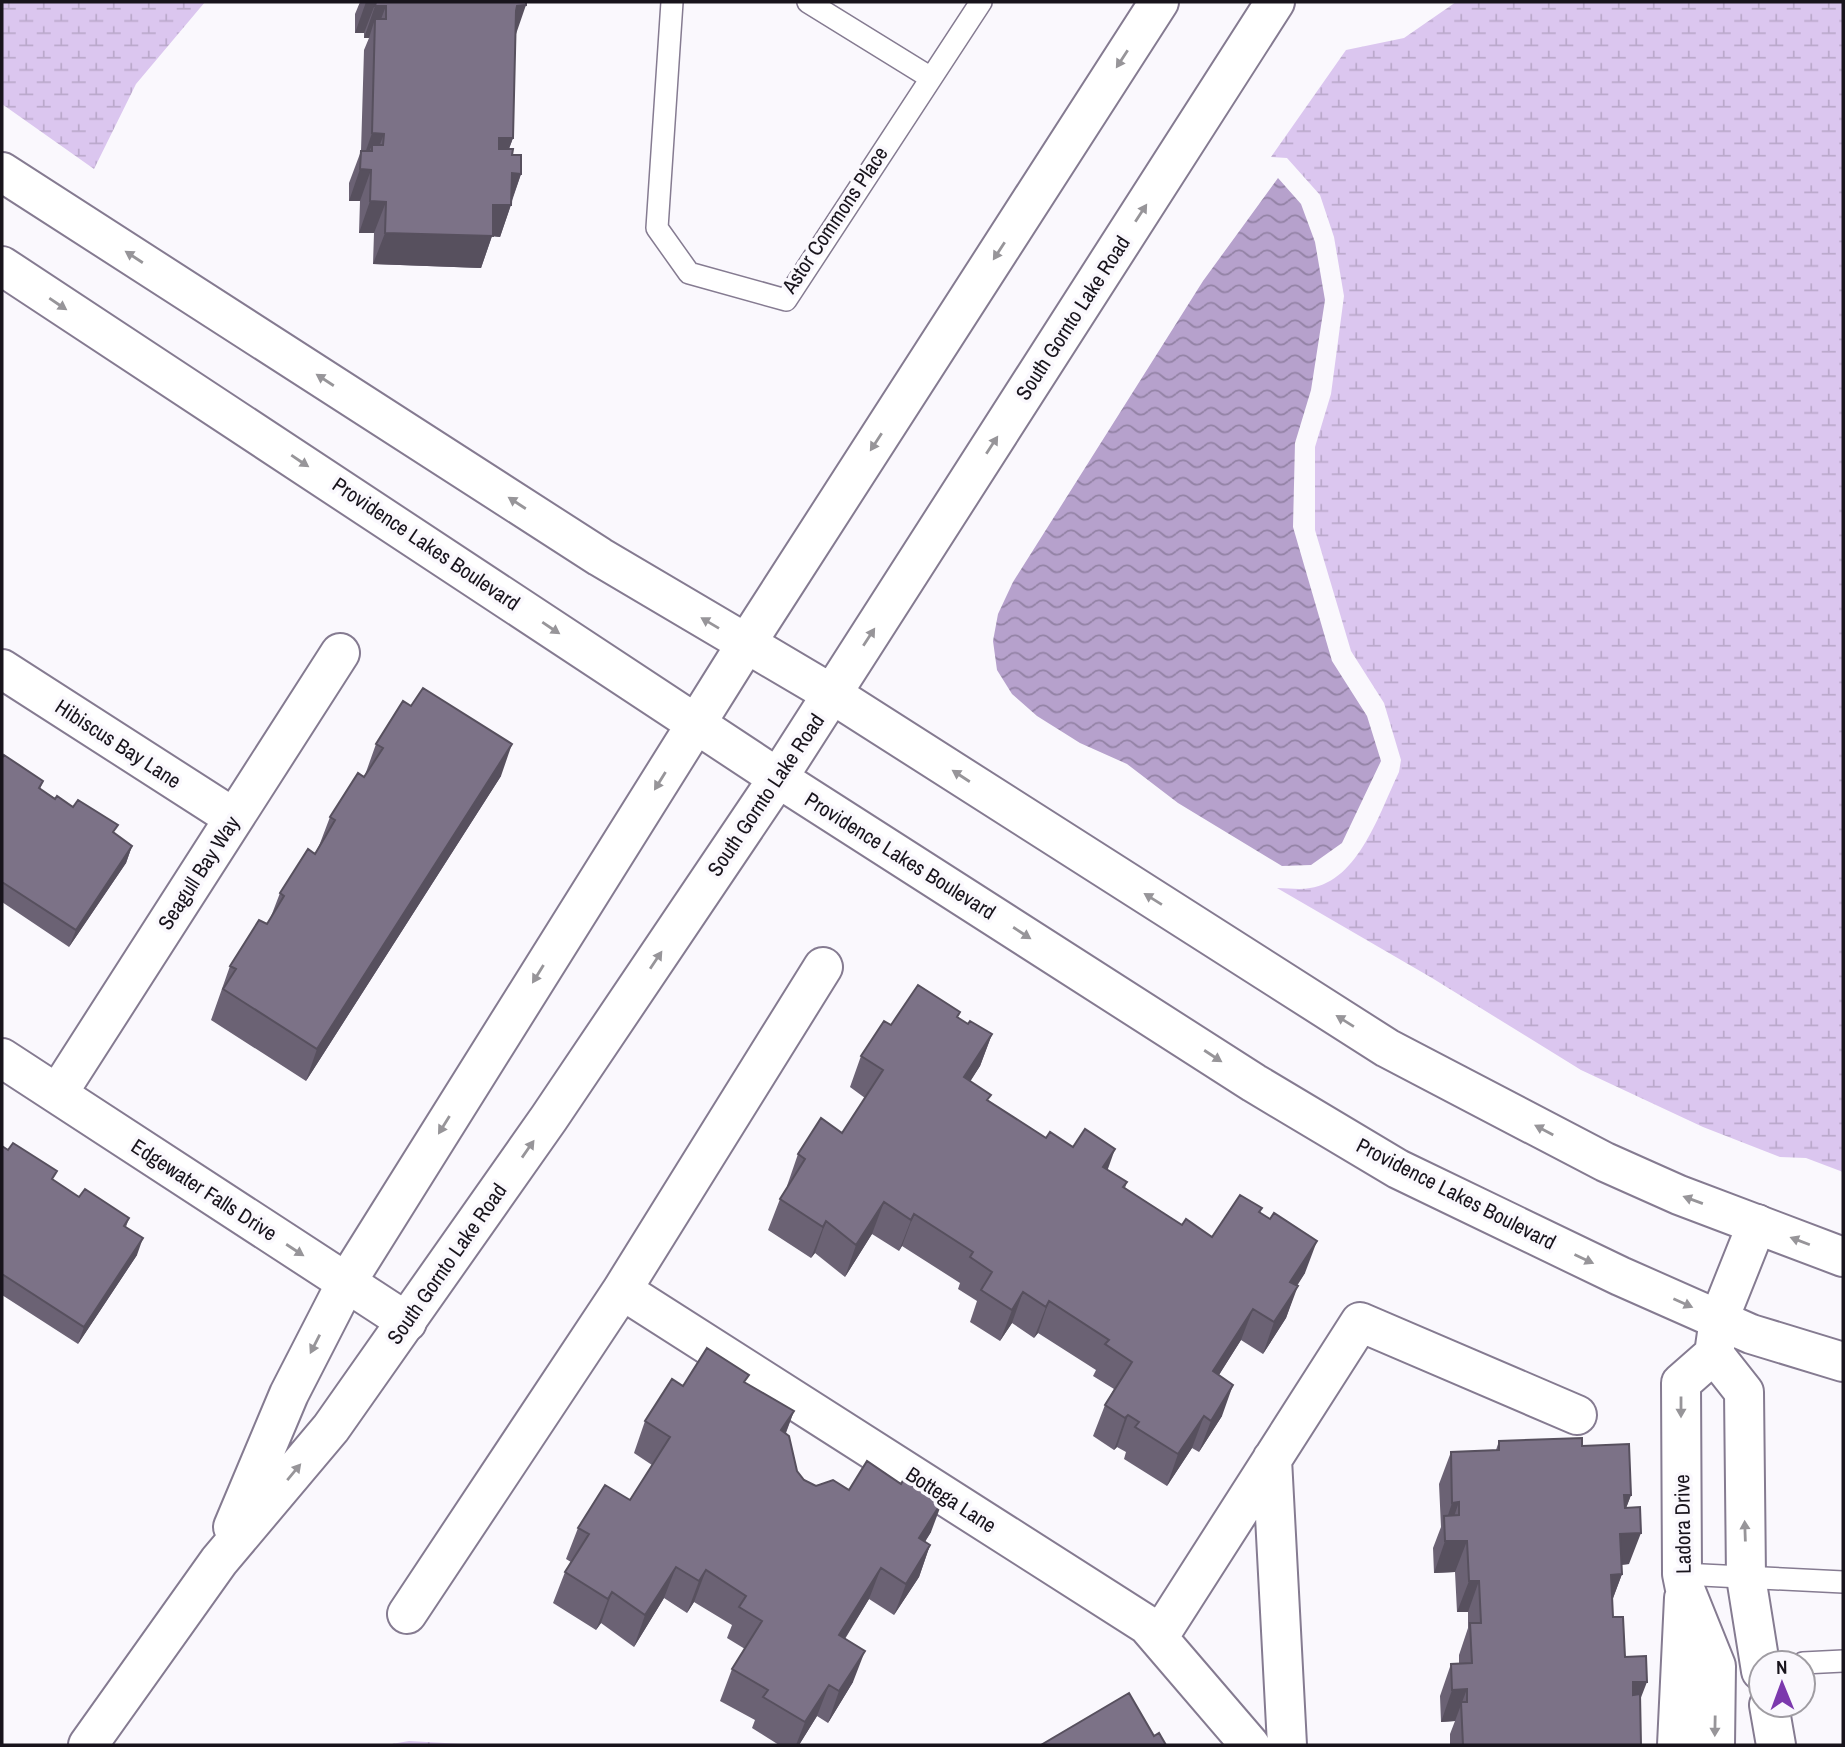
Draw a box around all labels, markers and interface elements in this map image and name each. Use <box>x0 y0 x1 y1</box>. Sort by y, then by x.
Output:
one-way arrow <box>1115 50 1128 69</box>
street label: Astor Commons Place <box>774 141 895 300</box>
one-way arrow <box>1135 203 1148 222</box>
street label: South Gornto Lake Road <box>1009 230 1137 406</box>
one-way arrow <box>993 241 1006 260</box>
one-way arrow <box>124 250 144 263</box>
one-way arrow <box>49 297 67 311</box>
one-way arrow <box>316 374 335 387</box>
one-way arrow <box>870 433 883 452</box>
one-way arrow <box>985 436 998 455</box>
one-way arrow <box>291 454 310 467</box>
street label: Providence Lakes Boulevard <box>327 470 526 617</box>
one-way arrow <box>507 497 526 510</box>
one-way arrow <box>701 616 720 629</box>
one-way arrow <box>541 621 561 634</box>
one-way arrow <box>863 627 876 647</box>
street label: Hibiscus Bay Lane <box>50 692 187 795</box>
street label: South Gornto Lake Road <box>700 708 831 882</box>
one-way arrow <box>951 770 971 783</box>
one-way arrow <box>653 772 666 791</box>
street label: Providence Lakes Boulevard <box>799 785 1001 926</box>
street label: Seagull Bay Way <box>151 810 246 935</box>
one-way arrow <box>1143 892 1162 905</box>
one-way arrow <box>1012 926 1031 939</box>
one-way arrow <box>649 951 663 969</box>
one-way arrow <box>532 964 545 983</box>
one-way arrow <box>1335 1014 1354 1027</box>
one-way arrow <box>1204 1049 1222 1063</box>
one-way arrow <box>437 1115 450 1135</box>
one-way arrow <box>1534 1124 1554 1136</box>
street label: Providence Lakes Boulevard <box>1352 1131 1561 1256</box>
street label: Edgewater Falls Drive <box>126 1132 283 1248</box>
one-way arrow <box>521 1139 534 1158</box>
street label: South Gornto Lake Road <box>380 1177 513 1350</box>
one-way arrow <box>1682 1194 1703 1205</box>
one-way arrow <box>1789 1235 1810 1246</box>
one-way arrow <box>285 1243 304 1256</box>
one-way arrow <box>1574 1253 1594 1264</box>
one-way arrow <box>1672 1298 1693 1309</box>
one-way arrow <box>310 1334 321 1354</box>
one-way arrow <box>1675 1397 1687 1419</box>
street label: Bottega Lane <box>900 1460 1002 1540</box>
one-way arrow <box>286 1463 301 1480</box>
street label: Ladora Drive <box>1667 1474 1698 1574</box>
one-way arrow <box>1739 1519 1751 1541</box>
north arrow <box>1747 1649 1817 1719</box>
text: N <box>1776 1654 1788 1680</box>
one-way arrow <box>1709 1716 1721 1738</box>

